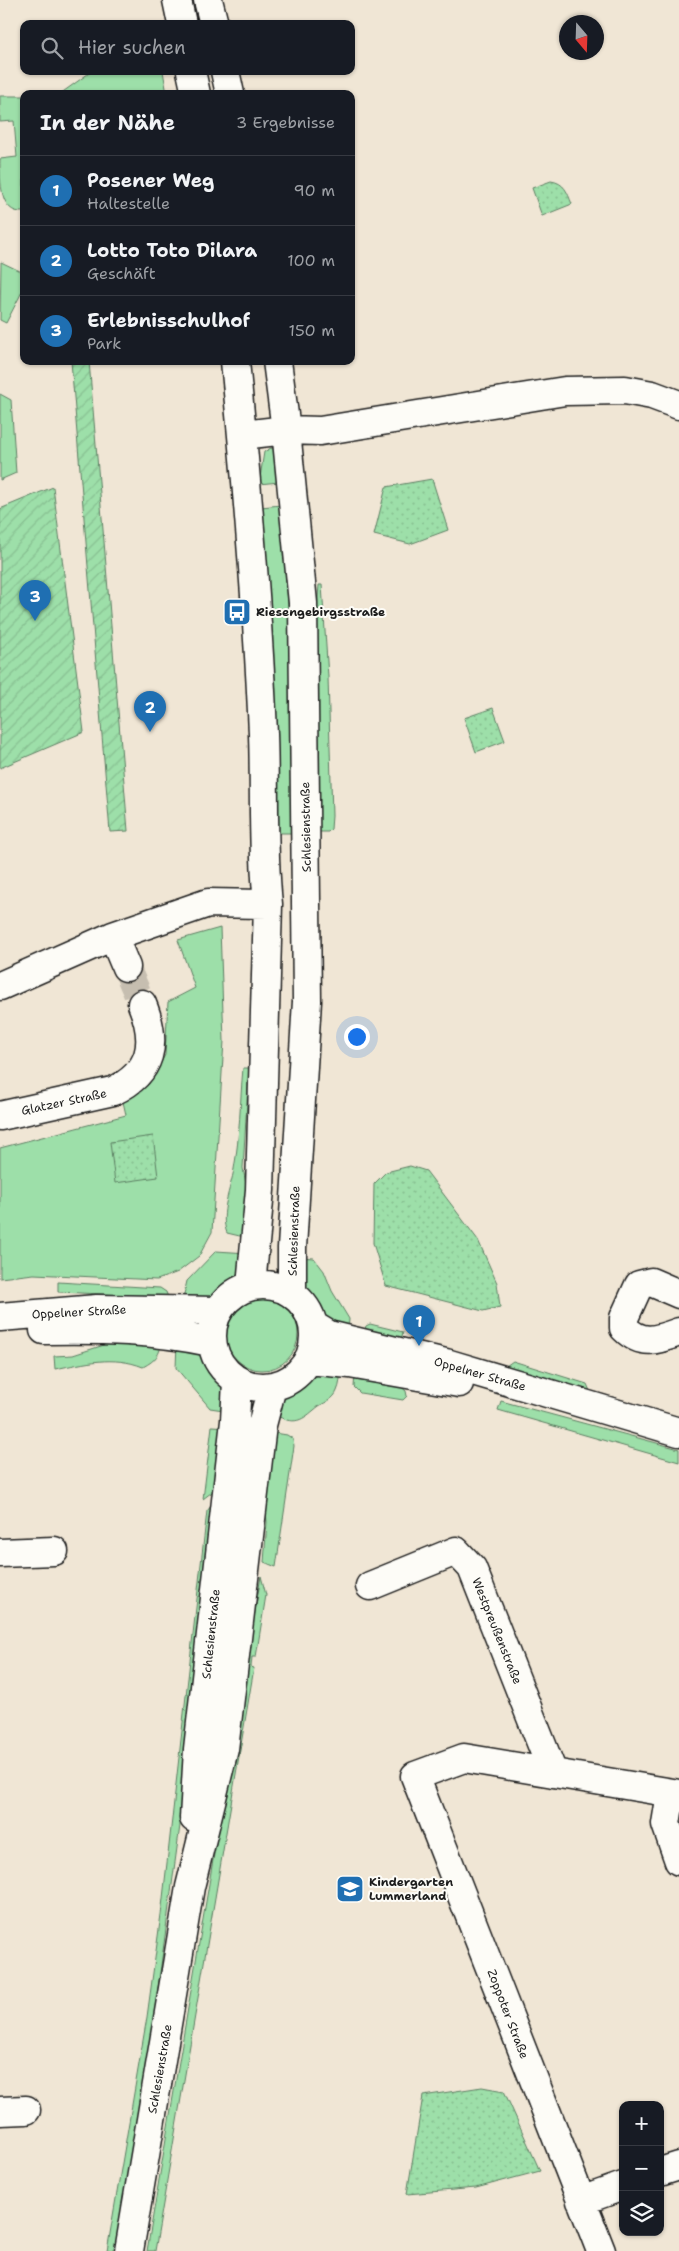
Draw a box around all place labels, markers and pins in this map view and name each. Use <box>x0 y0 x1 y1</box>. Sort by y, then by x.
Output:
pin: 3 <box>19 580 51 621</box>
bus stop icon: Riesengebirgsstraße <box>222 597 252 627</box>
place label: Riesengebirgsstraße <box>256 604 385 620</box>
pin: 2 <box>134 691 166 732</box>
pin: 1 <box>403 1305 435 1346</box>
school or university icon: Kindergarten Lummerland <box>335 1874 365 1904</box>
place label: Kindergarten Lummerland <box>369 1874 453 1904</box>

